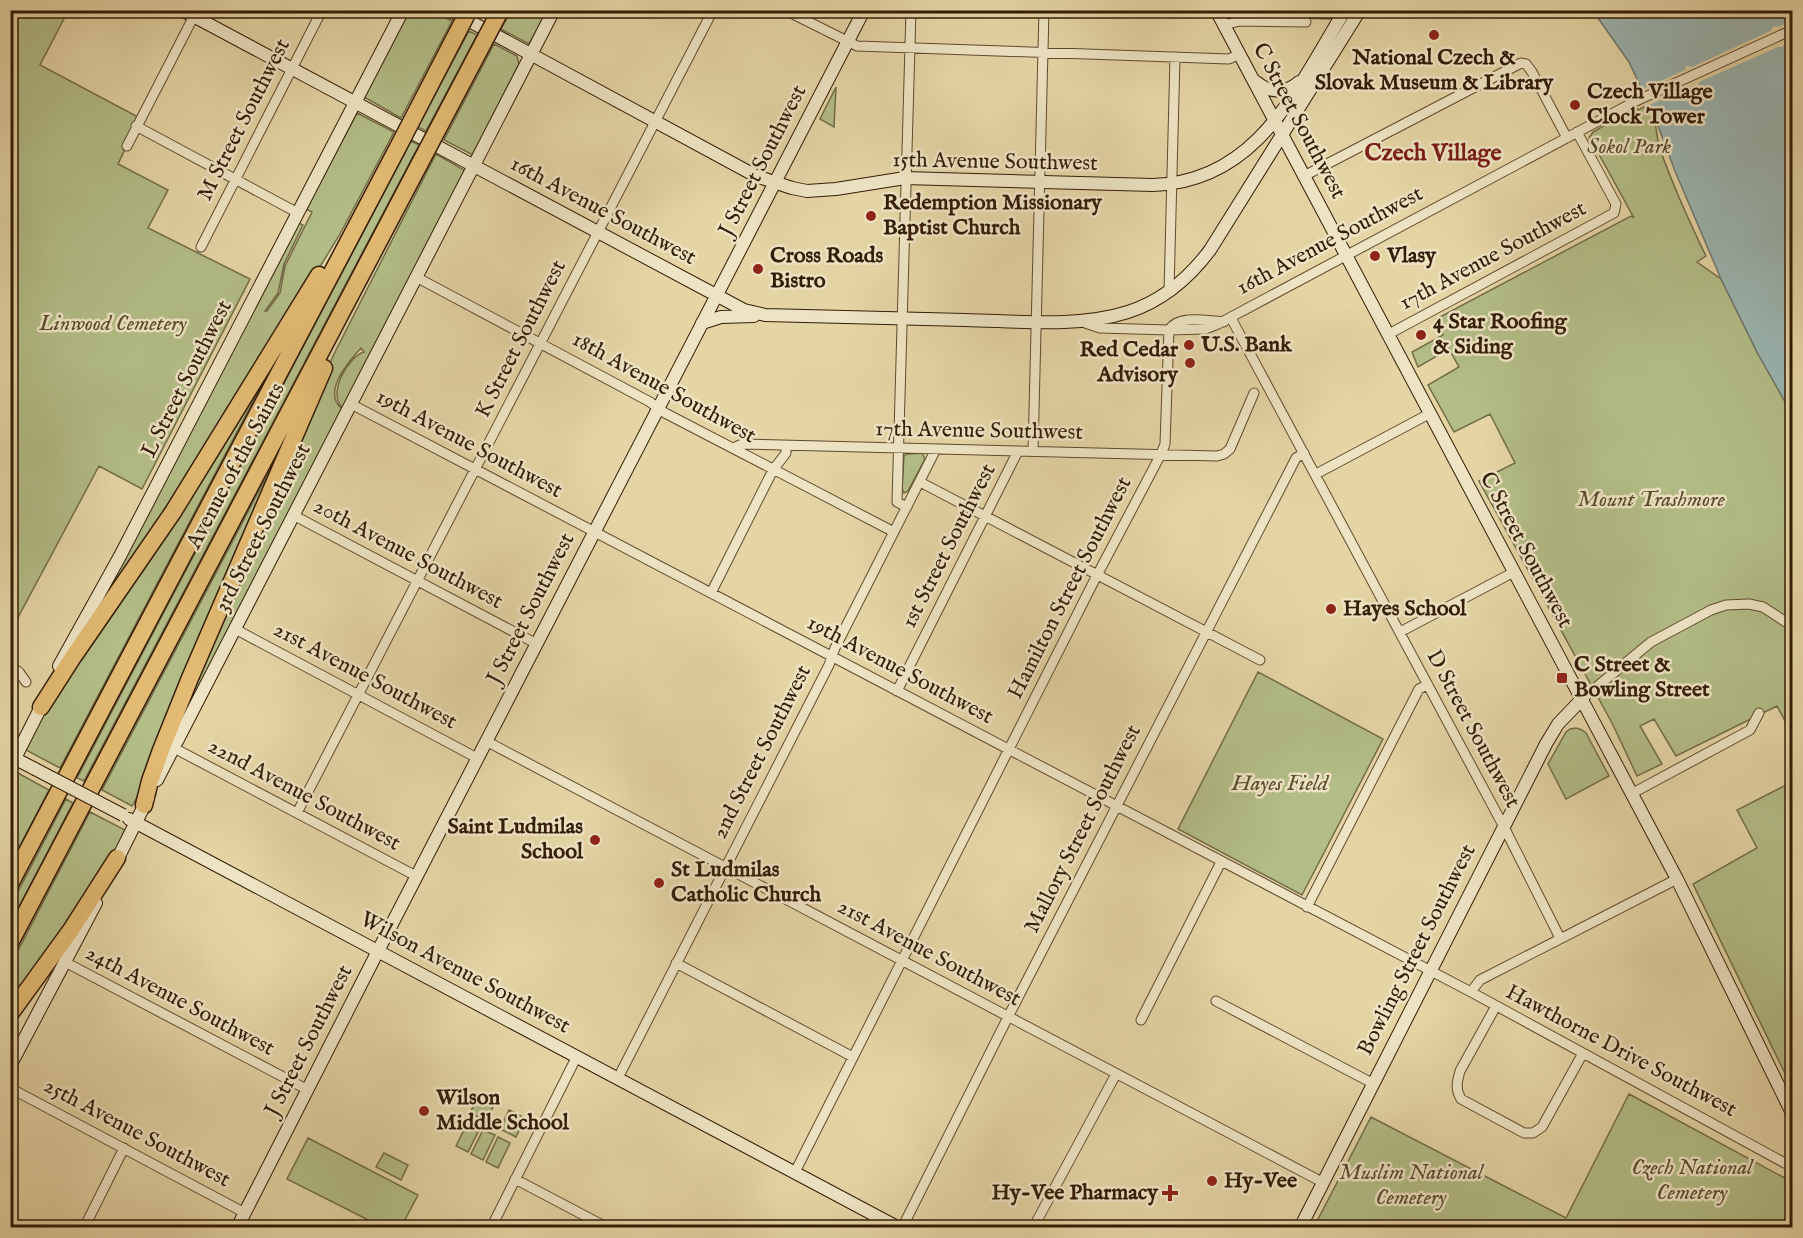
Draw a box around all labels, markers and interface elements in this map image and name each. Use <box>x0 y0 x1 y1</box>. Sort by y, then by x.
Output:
marker: National Czech & Slovak Museum & Library <box>1427 28 1441 42</box>
street label: M Street Southwest <box>191 34 297 206</box>
street label: C Street Southwest <box>1246 38 1352 204</box>
place label: National Czech & Slovak Museum & Library <box>1315 44 1554 97</box>
place label: Czech Village Clock Tower <box>1587 78 1713 131</box>
street label: J Street Southwest <box>711 80 813 244</box>
marker: Czech Village Clock Tower <box>1568 98 1582 112</box>
park label: Sokol Park <box>1587 133 1671 161</box>
district label: Czech Village <box>1364 138 1502 169</box>
street label: 15th Avenue Southwest <box>892 146 1098 178</box>
street label: 16th Avenue Southwest <box>505 150 701 272</box>
street label: 16th Avenue Southwest <box>1232 180 1428 302</box>
place label: Redemption Missionary Baptist Church <box>883 189 1103 242</box>
street label: 17th Avenue Southwest <box>1395 195 1592 317</box>
marker: Redemption Missionary Baptist Church <box>864 209 878 223</box>
place label: Cross Roads Bistro <box>770 242 884 295</box>
place label: Vlasy <box>1386 242 1437 270</box>
marker: Vlasy <box>1368 249 1382 263</box>
street label: K Street Southwest <box>469 255 573 423</box>
marker: Cross Roads Bistro <box>751 262 765 276</box>
street label: L Street Southwest <box>135 295 239 462</box>
place label: 4 Star Roofing & Siding <box>1433 308 1568 361</box>
park label: Linwood Cemetery <box>38 310 187 338</box>
street label: 18th Avenue Southwest <box>567 326 761 450</box>
marker: 4 Star Roofing & Siding <box>1414 328 1428 342</box>
place label: U.S. Bank <box>1200 331 1293 359</box>
place label: Red Cedar Advisory <box>1080 336 1179 389</box>
marker: U.S. Bank <box>1182 338 1196 352</box>
marker: Red Cedar Advisory <box>1183 356 1197 370</box>
street label: Avenue of the Saints <box>180 378 292 555</box>
street label: 19th Avenue Southwest <box>371 383 567 505</box>
street label: 17th Avenue Southwest <box>875 415 1084 447</box>
street label: 3rd Street Southwest <box>208 439 318 617</box>
street label: 1st Street Southwest <box>895 459 1003 633</box>
street label: C Street Southwest <box>1473 467 1579 633</box>
street label: Hamilton Street Southwest <box>1002 472 1138 704</box>
park label: Mount Trashmore <box>1577 486 1725 514</box>
street label: 20th Avenue Southwest <box>309 492 508 616</box>
street label: J Street Southwest <box>479 528 581 692</box>
place label: Hayes School <box>1343 595 1467 623</box>
marker: Hayes School <box>1324 602 1338 616</box>
street label: 19th Avenue Southwest <box>802 609 998 731</box>
street label: 21st Avenue Southwest <box>268 616 462 736</box>
street label: D Street Southwest <box>1420 645 1527 813</box>
place label: C Street & Bowling Street <box>1574 651 1710 704</box>
street label: 2nd Street Southwest <box>706 660 818 844</box>
marker: C Street & Bowling Street <box>1555 671 1569 685</box>
street label: Mallory Street Southwest <box>1018 720 1148 938</box>
street label: 22nd Avenue Southwest <box>203 732 405 858</box>
park label: Hayes Field <box>1231 770 1330 798</box>
place label: Saint Ludmilas School <box>447 813 584 866</box>
marker: Saint Ludmilas School <box>588 833 602 847</box>
street label: Bowling Street Southwest <box>1352 839 1483 1060</box>
place label: St Ludmilas Catholic Church <box>671 856 821 909</box>
marker: St Ludmilas Catholic Church <box>652 876 666 890</box>
street label: 21st Avenue Southwest <box>832 893 1026 1013</box>
street label: Wilson Avenue Southwest <box>355 906 575 1041</box>
street label: 24th Avenue Southwest <box>81 939 280 1063</box>
street label: J Street Southwest <box>257 960 359 1124</box>
street label: Hawthorne Drive Southwest <box>1501 978 1742 1124</box>
street label: 25th Avenue Southwest <box>39 1072 236 1194</box>
place label: Wilson Middle School <box>435 1084 570 1137</box>
marker: Wilson Middle School <box>417 1104 431 1118</box>
park label: Czech National Cemetery <box>1632 1154 1754 1207</box>
park label: Muslim National Cemetery <box>1339 1159 1485 1212</box>
place label: Hy-Vee <box>1224 1167 1297 1195</box>
marker: Hy-Vee <box>1205 1174 1219 1188</box>
place label: Hy-Vee Pharmacy <box>991 1179 1159 1207</box>
marker: Hy-Vee Pharmacy <box>1163 1186 1177 1200</box>

